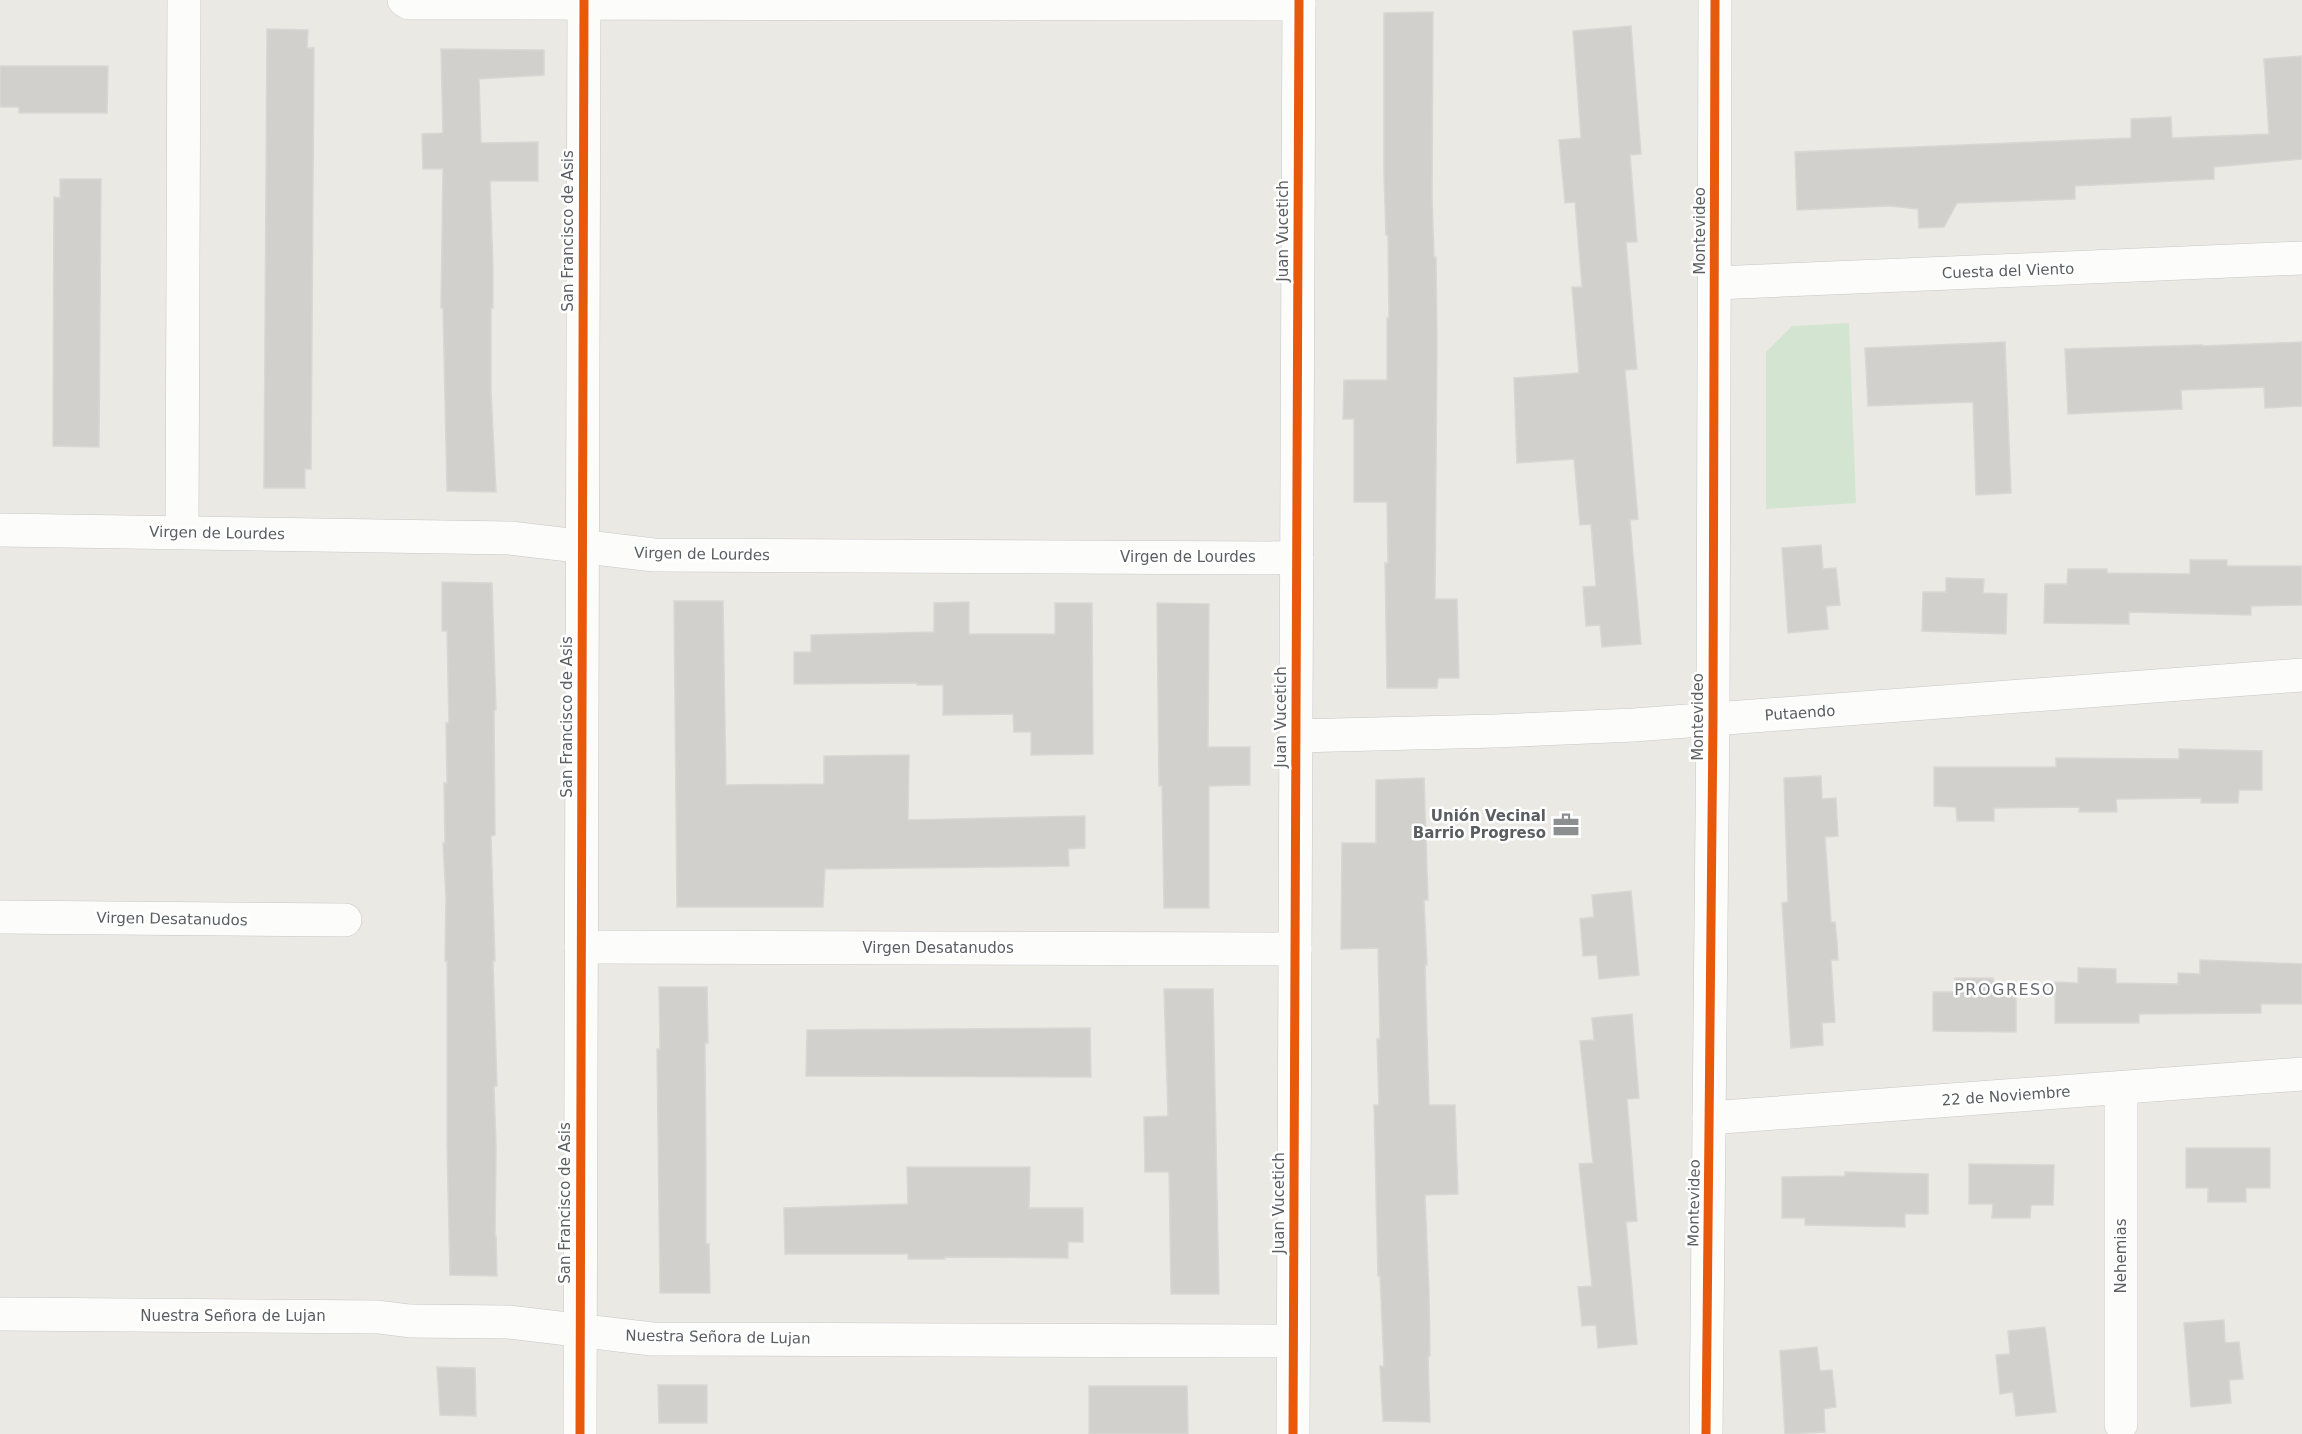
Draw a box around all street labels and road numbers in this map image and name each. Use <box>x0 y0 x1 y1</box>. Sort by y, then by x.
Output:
street label: San Francisco de Asis <box>559 150 577 312</box>
street label: Juan Vucetich <box>1274 180 1292 283</box>
street label: Montevideo <box>1691 187 1709 275</box>
street label: Cuesta del Viento <box>1941 260 2075 282</box>
street label: Virgen de Lourdes <box>149 523 285 543</box>
street label: Virgen de Lourdes <box>634 544 770 564</box>
street label: Virgen de Lourdes <box>1120 548 1256 566</box>
street label: San Francisco de Asis <box>558 636 576 798</box>
street label: Juan Vucetich <box>1272 666 1290 769</box>
street label: Montevideo <box>1689 673 1707 761</box>
street label: Putaendo <box>1764 702 1836 724</box>
street label: Virgen Desatanudos <box>96 909 248 929</box>
street label: Virgen Desatanudos <box>862 939 1014 957</box>
street label: 22 de Noviembre <box>1941 1083 2071 1109</box>
street label: San Francisco de Asis <box>556 1122 574 1284</box>
street label: Juan Vucetich <box>1270 1152 1288 1255</box>
street label: Montevideo <box>1684 1159 1704 1247</box>
street label: Nehemias <box>2112 1218 2130 1293</box>
street label: Nuestra Señora de Lujan <box>140 1307 326 1325</box>
street label: Nuestra Señora de Lujan <box>625 1326 811 1348</box>

